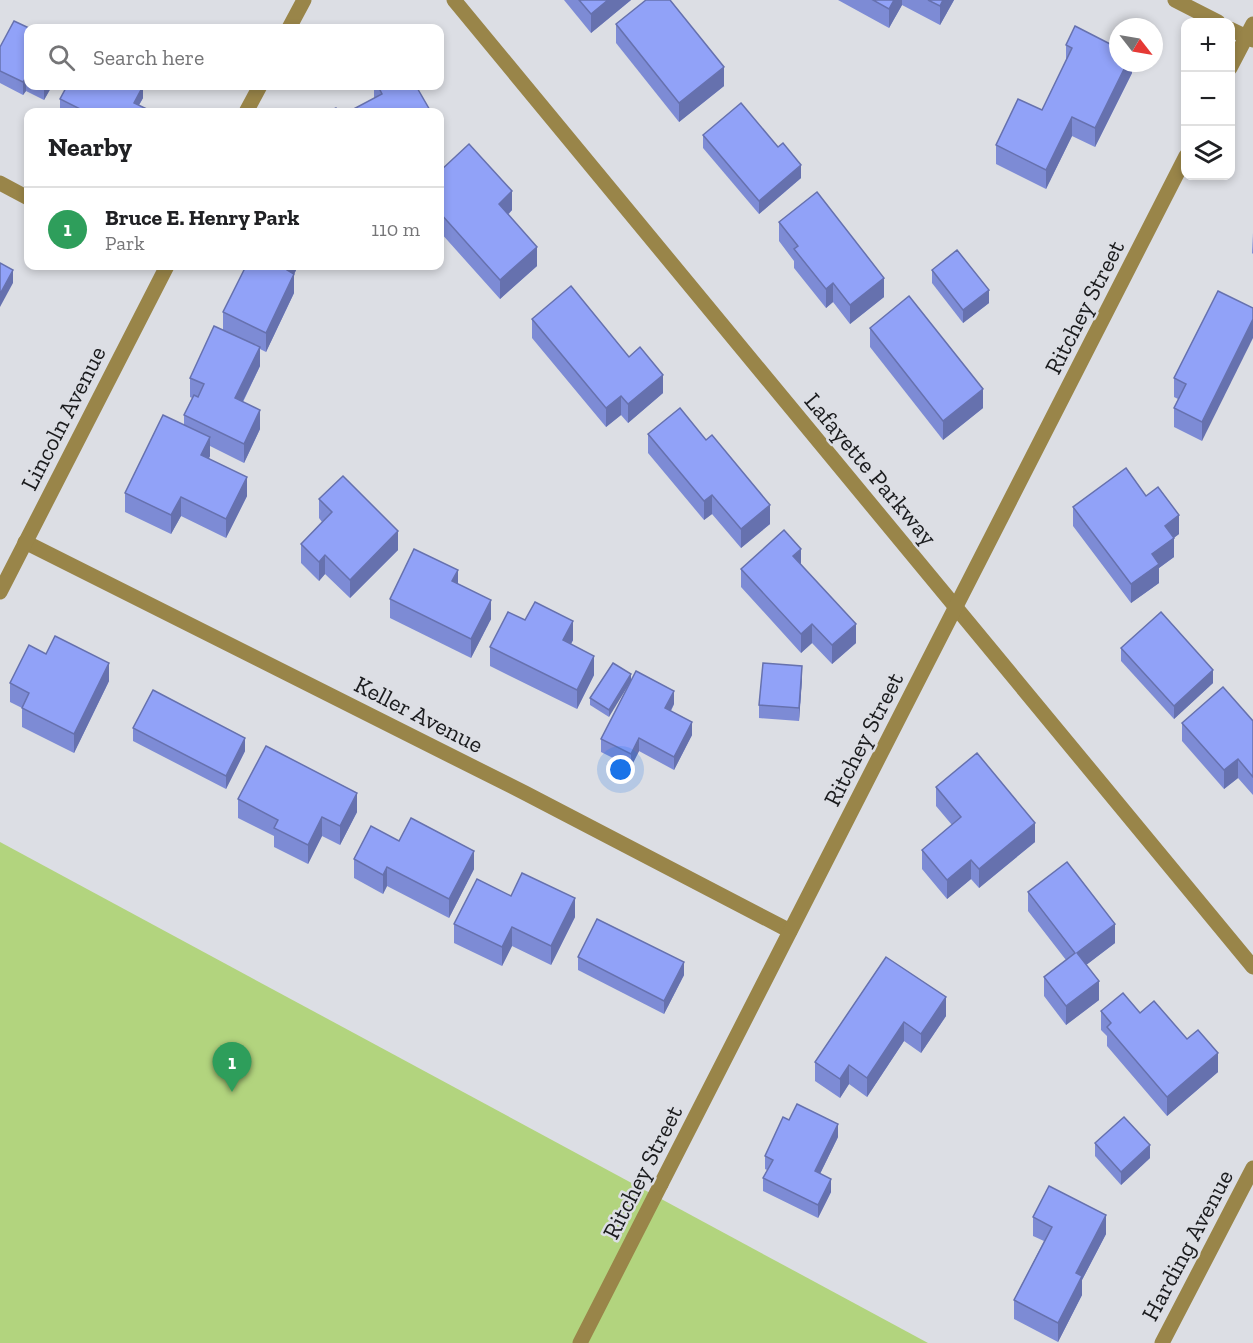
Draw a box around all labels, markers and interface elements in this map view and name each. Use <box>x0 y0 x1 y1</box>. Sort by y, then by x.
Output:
north arrow <box>1109 18 1163 72</box>
map controls <box>1181 18 1235 180</box>
button: + <box>1181 18 1235 72</box>
search box <box>24 24 444 90</box>
icon: search <box>45 41 78 74</box>
text: Search here <box>93 44 204 71</box>
button: − <box>1181 72 1235 126</box>
button: layers <box>1181 126 1235 180</box>
text: Nearby <box>48 131 132 163</box>
text: Bruce E. Henry Park <box>105 204 299 231</box>
text: 1 <box>63 217 72 241</box>
text: 110 m <box>371 217 420 241</box>
text: Park <box>105 231 145 255</box>
street label: Ritchey Street <box>1038 235 1130 379</box>
street label: Lincoln Avenue <box>14 341 112 495</box>
street label: Lafayette Parkway <box>799 387 944 552</box>
street label: Ritchey Street <box>817 667 909 811</box>
street label: Keller Avenue <box>350 669 488 759</box>
your location <box>606 755 635 784</box>
pin: 1 <box>212 1042 252 1092</box>
street label: Ritchey Street <box>596 1100 688 1244</box>
street label: Harding Avenue <box>1135 1164 1239 1326</box>

